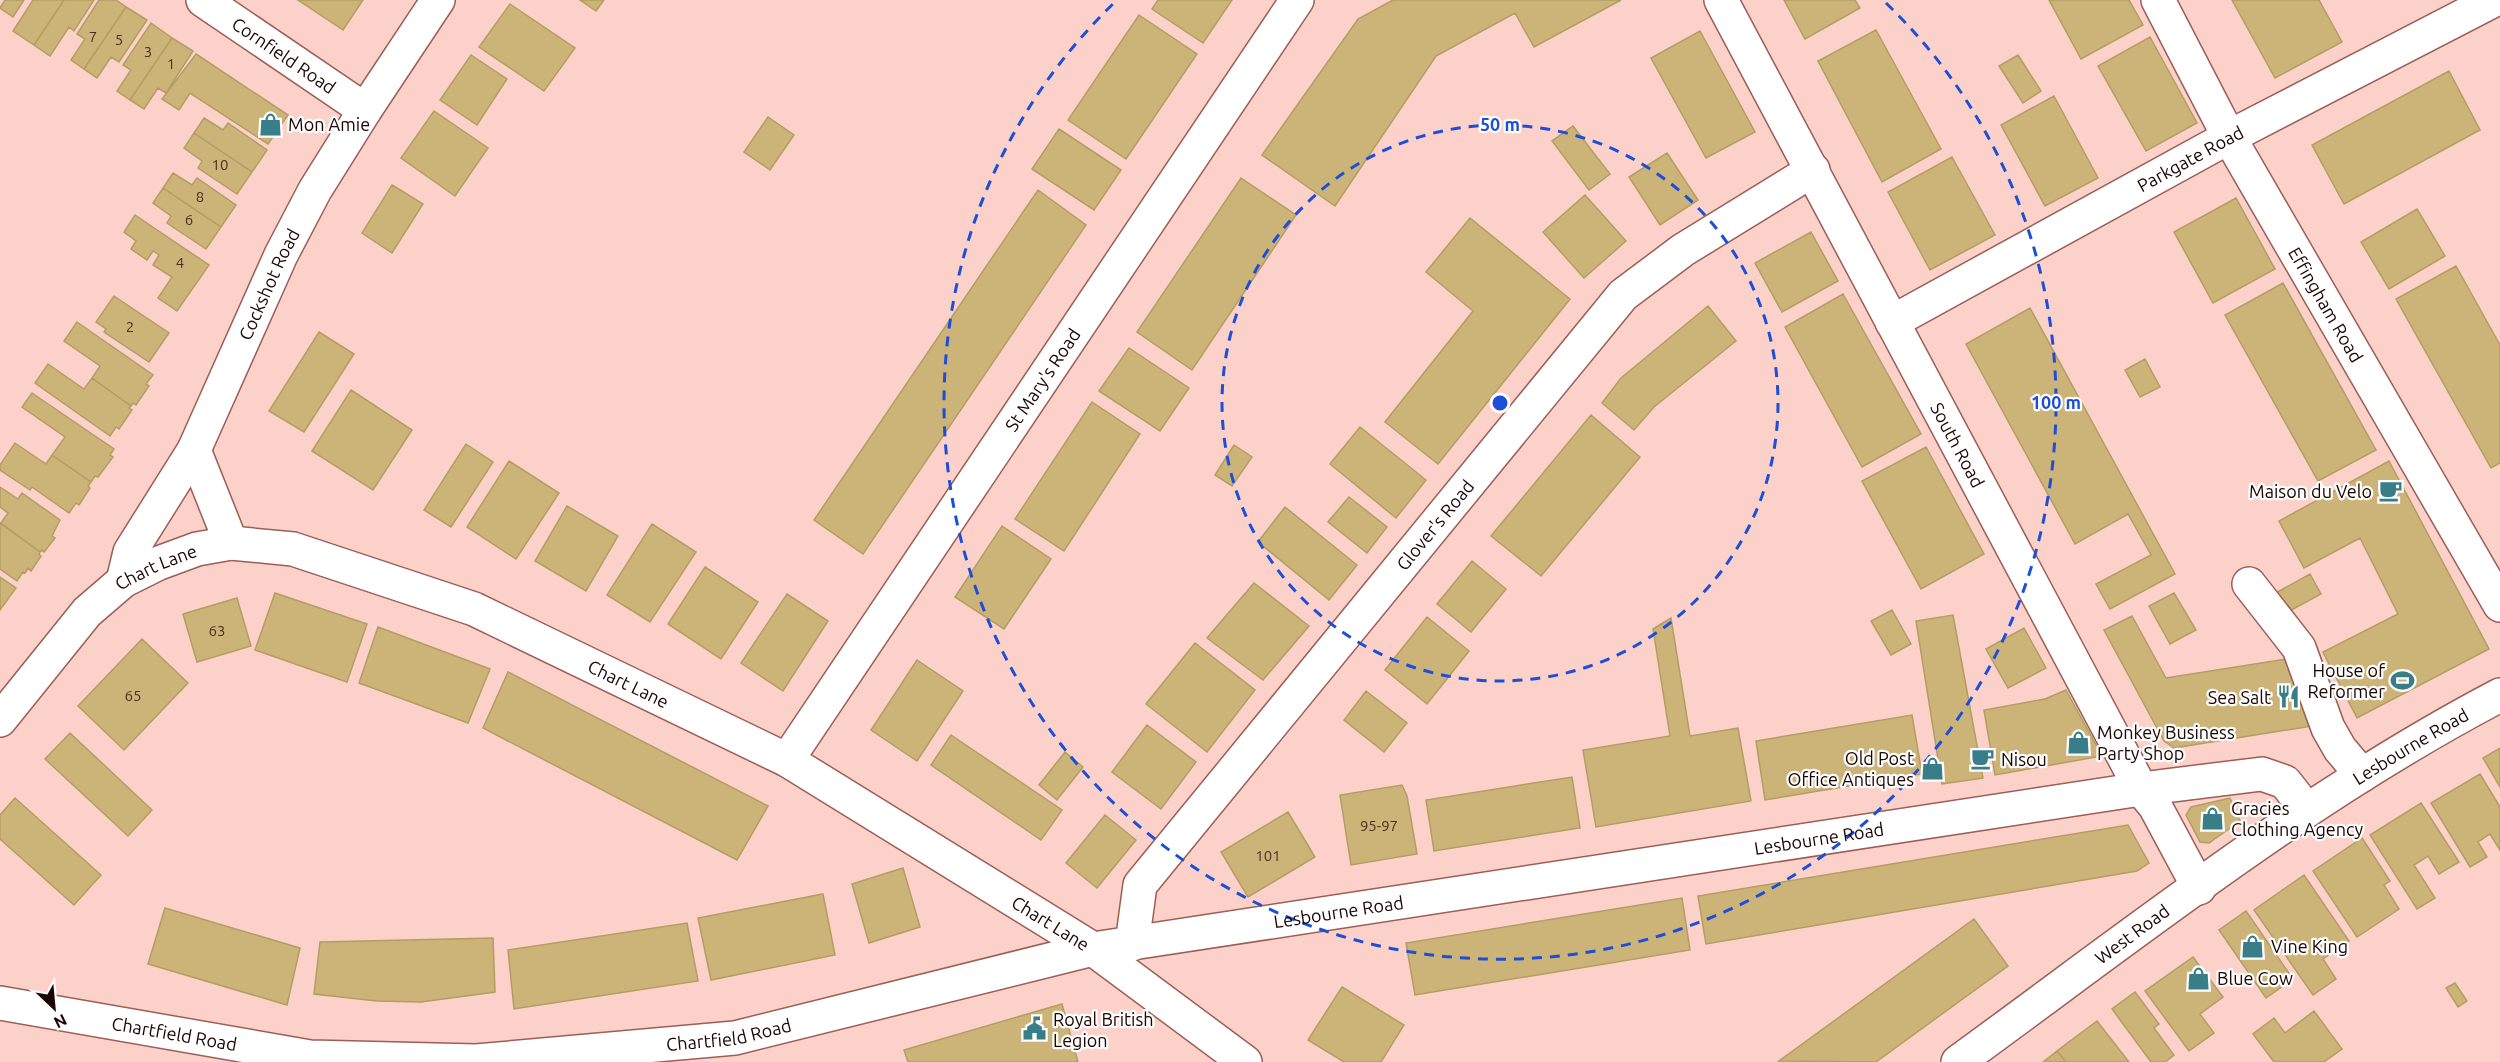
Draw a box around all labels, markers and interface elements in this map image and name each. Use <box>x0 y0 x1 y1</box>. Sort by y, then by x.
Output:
street label: Cornfield Road <box>229 13 340 97</box>
house number: 7 <box>89 28 97 45</box>
house number: 5 <box>115 31 123 48</box>
house number: 3 <box>144 43 152 60</box>
house number: 1 <box>167 55 175 72</box>
shop icon: Mon Amie <box>257 111 283 137</box>
place label: Mon Amie <box>288 114 370 134</box>
text: 50 m <box>1480 114 1520 134</box>
street label: Parkgate Road <box>2134 122 2246 195</box>
house number: 10 <box>212 156 228 173</box>
house number: 8 <box>196 188 204 205</box>
house number: 6 <box>185 211 193 228</box>
street label: Cockshot Road <box>234 225 303 343</box>
street label: Effingham Road <box>2285 244 2367 366</box>
house number: 4 <box>176 254 184 271</box>
house number: 2 <box>126 318 134 335</box>
street label: St Mary's Road <box>1001 325 1084 435</box>
text: 100 m <box>2031 392 2081 412</box>
centre of rings <box>1490 393 1510 413</box>
street label: South Road <box>1927 399 1989 491</box>
street label: Glover's Road <box>1392 476 1478 574</box>
cafe icon: Maison du Velo <box>2377 478 2403 504</box>
place label: Maison du Velo <box>2249 481 2372 501</box>
street label: Chart Lane <box>111 540 199 594</box>
house number: 63 <box>209 622 225 639</box>
street label: Chart Lane <box>585 656 672 712</box>
place label: House of Reformer <box>2307 660 2385 701</box>
sports icon: House of Reformer <box>2390 667 2416 693</box>
restaurant icon: Sea Salt <box>2276 684 2302 710</box>
house number: 65 <box>125 687 141 704</box>
place label: Sea Salt <box>2208 687 2271 707</box>
street label: Lesbourne Road <box>2349 704 2472 788</box>
place label: Monkey Business Party Shop <box>2097 722 2235 763</box>
shop icon: Monkey Business Party Shop <box>2066 729 2092 755</box>
cafe icon: Nisou <box>1970 746 1996 772</box>
place label: Old Post Office Antiques <box>1788 748 1914 789</box>
place label: Nisou <box>2001 749 2047 769</box>
shop icon: Old Post Office Antiques <box>1919 755 1945 781</box>
place label: Gracies Clothing Agency <box>2231 798 2364 839</box>
shop icon: Gracies Clothing Agency <box>2200 805 2226 831</box>
house number: 95-97 <box>1360 817 1398 834</box>
street label: Lesbourne Road <box>1753 818 1885 858</box>
house number: 101 <box>1255 847 1281 864</box>
street label: Chart Lane <box>1008 891 1093 954</box>
street label: Lesbourne Road <box>1272 892 1405 931</box>
street label: West Road <box>2091 900 2173 968</box>
shop icon: Vine King <box>2240 933 2266 959</box>
place label: Vine King <box>2271 936 2348 956</box>
shop icon: Blue Cow <box>2186 965 2212 991</box>
place label: Blue Cow <box>2217 968 2293 988</box>
north arrow <box>24 978 84 1038</box>
place label: Royal British Legion <box>1053 1009 1154 1050</box>
text: N <box>51 1011 70 1032</box>
street label: Chartfield Road <box>110 1013 238 1054</box>
street label: Chartfield Road <box>665 1014 793 1054</box>
public building icon: Royal British Legion <box>1022 1016 1048 1042</box>

